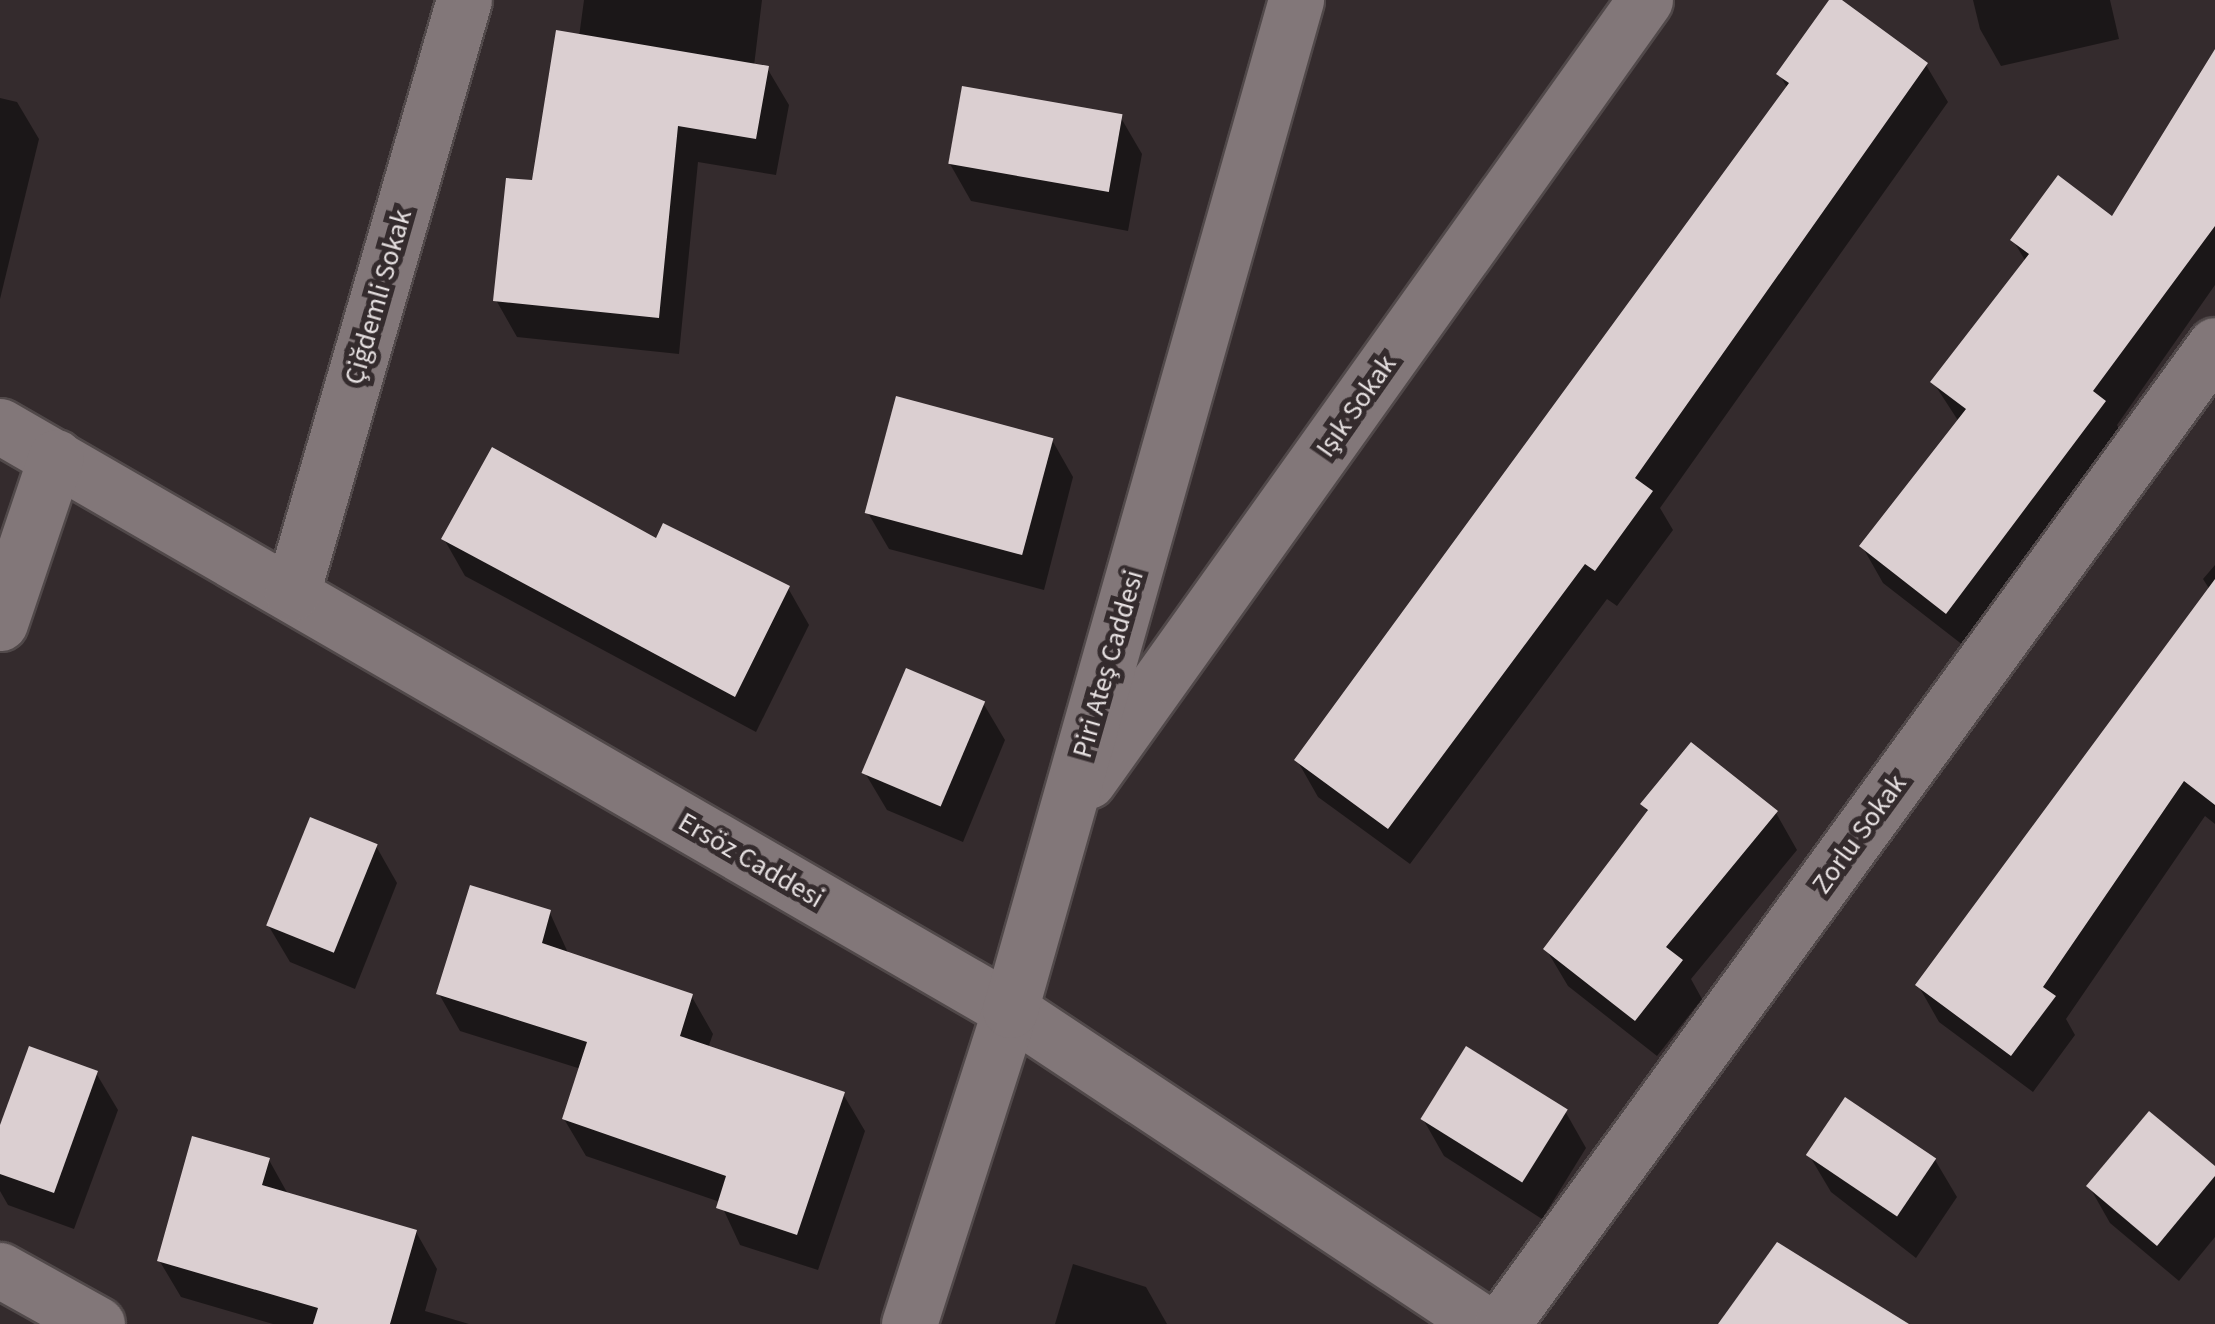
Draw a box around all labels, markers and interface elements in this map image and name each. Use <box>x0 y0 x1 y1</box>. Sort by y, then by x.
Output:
street label: Çiğdemli Sokak <box>337 206 419 388</box>
street label: Işık Sokak <box>1309 348 1403 464</box>
street label: Piri Ateş Caddesi <box>1065 566 1151 762</box>
street label: Zorlu Sokak <box>1805 768 1913 900</box>
street label: Ersöz Caddesi <box>672 805 830 915</box>

